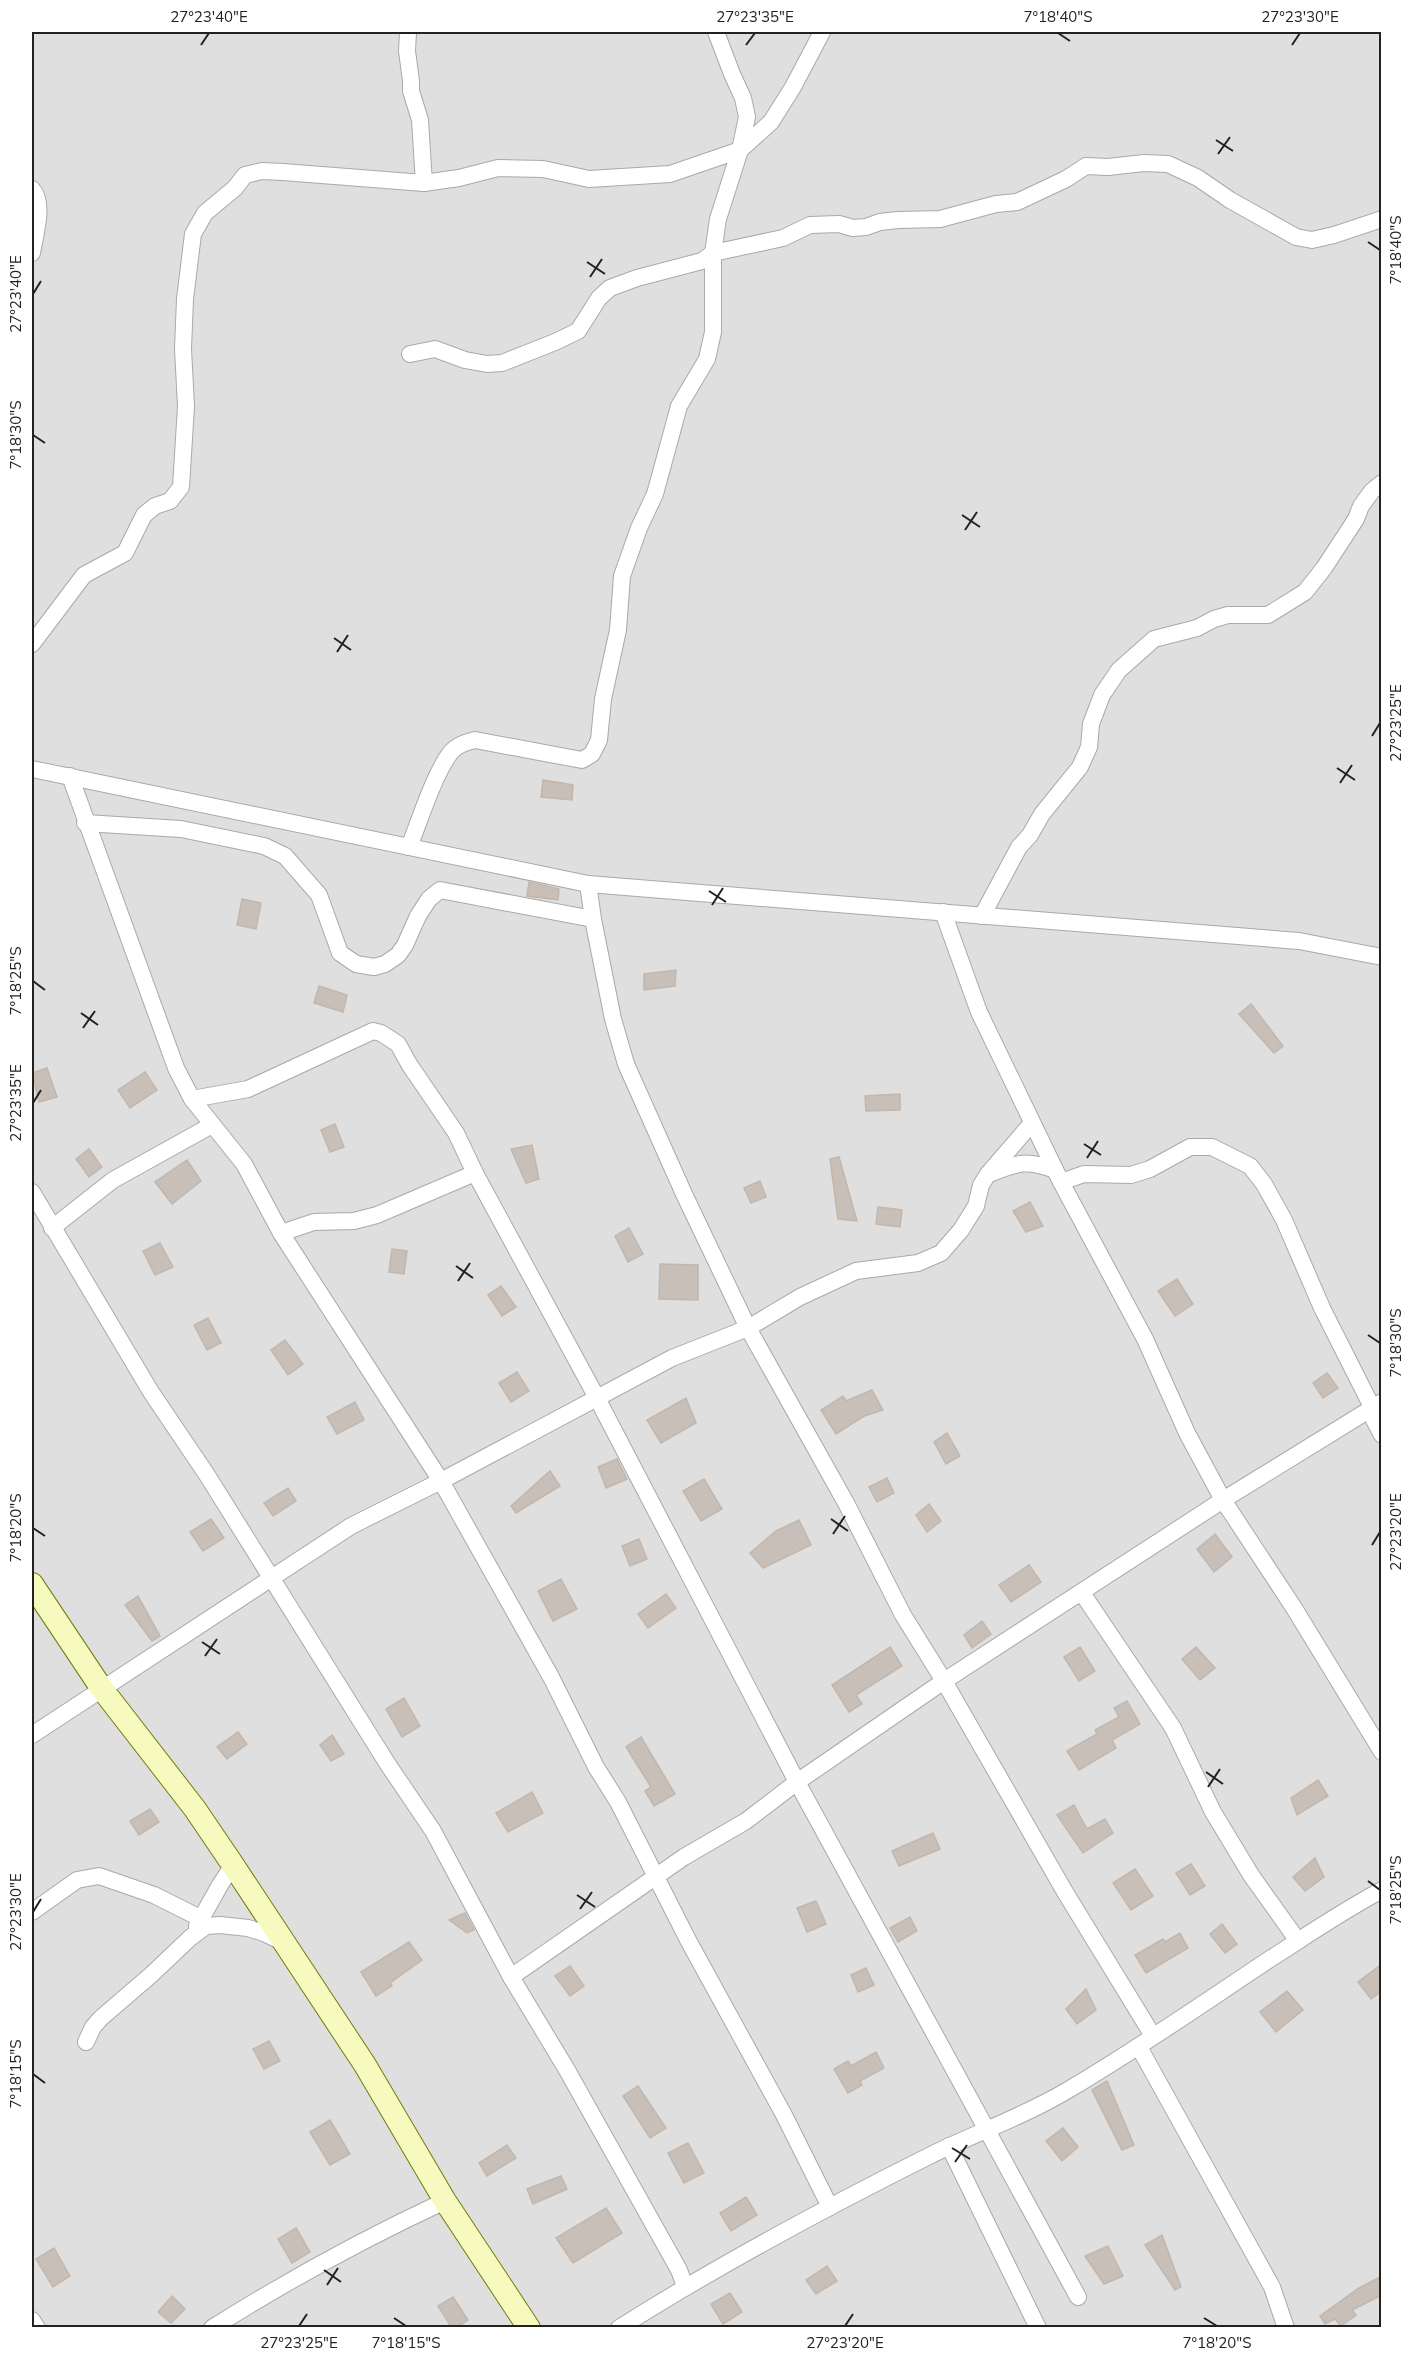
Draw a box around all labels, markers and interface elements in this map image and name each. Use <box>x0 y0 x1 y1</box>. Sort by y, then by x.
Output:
text: 27°23'40"E <box>170 7 248 26</box>
text: 27°23'35"E <box>716 7 794 26</box>
text: 7°18'40"S <box>1023 7 1093 26</box>
text: 27°23'30"E <box>1261 7 1339 26</box>
text: 7°18'40"S <box>1386 215 1405 285</box>
text: 27°23'40"E <box>6 255 25 333</box>
text: 7°18'30"S <box>6 400 25 470</box>
text: 27°23'25"E <box>1386 684 1405 762</box>
text: 7°18'25"S <box>6 946 25 1016</box>
text: 27°23'35"E <box>6 1064 25 1142</box>
text: 7°18'30"S <box>1386 1308 1405 1378</box>
text: 7°18'20"S <box>6 1493 25 1563</box>
text: 27°23'20"E <box>1386 1493 1405 1571</box>
text: 7°18'25"S <box>1386 1855 1405 1925</box>
text: 27°23'30"E <box>6 1873 25 1951</box>
text: 7°18'15"S <box>6 2039 25 2109</box>
text: 27°23'25"E <box>260 2333 338 2352</box>
text: 7°18'15"S <box>371 2333 441 2352</box>
text: 27°23'20"E <box>806 2333 884 2352</box>
text: 7°18'20"S <box>1182 2333 1252 2352</box>

